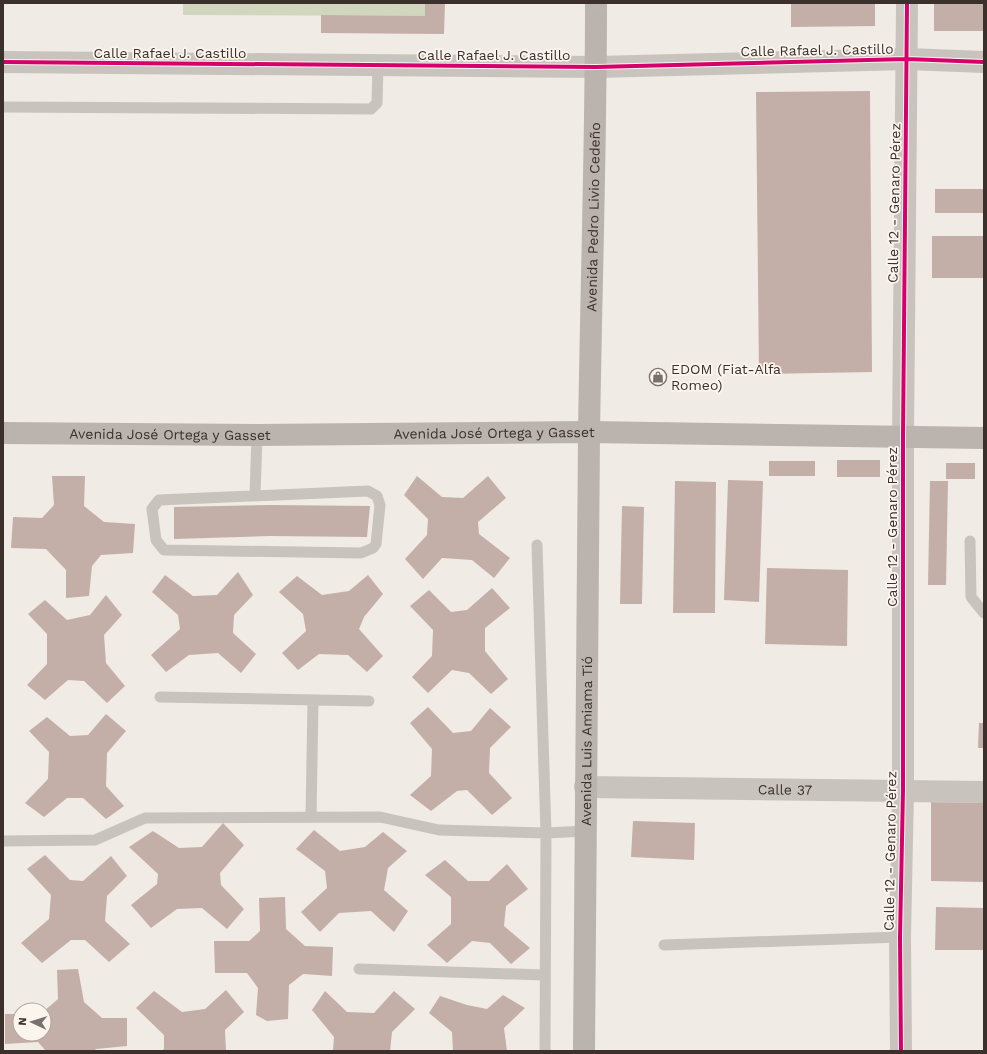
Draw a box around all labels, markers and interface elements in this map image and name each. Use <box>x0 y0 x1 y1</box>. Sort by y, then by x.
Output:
street label: Calle Rafael J. Castillo <box>740 41 894 59</box>
street label: Calle Rafael J. Castillo <box>94 45 247 61</box>
street label: Calle Rafael J. Castillo <box>418 47 571 63</box>
street label: Avenida Pedro Livio Cedeño <box>583 122 603 312</box>
street label: Calle 12 - Genaro Pérez <box>885 123 903 283</box>
place label: EDOM (Fiat-Alfa Romeo) <box>671 361 781 393</box>
shop icon: EDOM (Fiat-Alfa Romeo) <box>648 367 668 387</box>
street label: Avenida José Ortega y Gasset <box>393 424 595 442</box>
street label: Avenida José Ortega y Gasset <box>69 426 271 443</box>
street label: Calle 12 - Genaro Pérez <box>884 447 900 607</box>
street label: Avenida Luis Amiama Tió <box>578 656 595 826</box>
street label: Calle 12 - Genaro Pérez <box>881 771 899 931</box>
street label: Calle 37 <box>758 781 812 798</box>
north arrow <box>12 1002 52 1042</box>
text: N <box>16 1017 29 1026</box>

